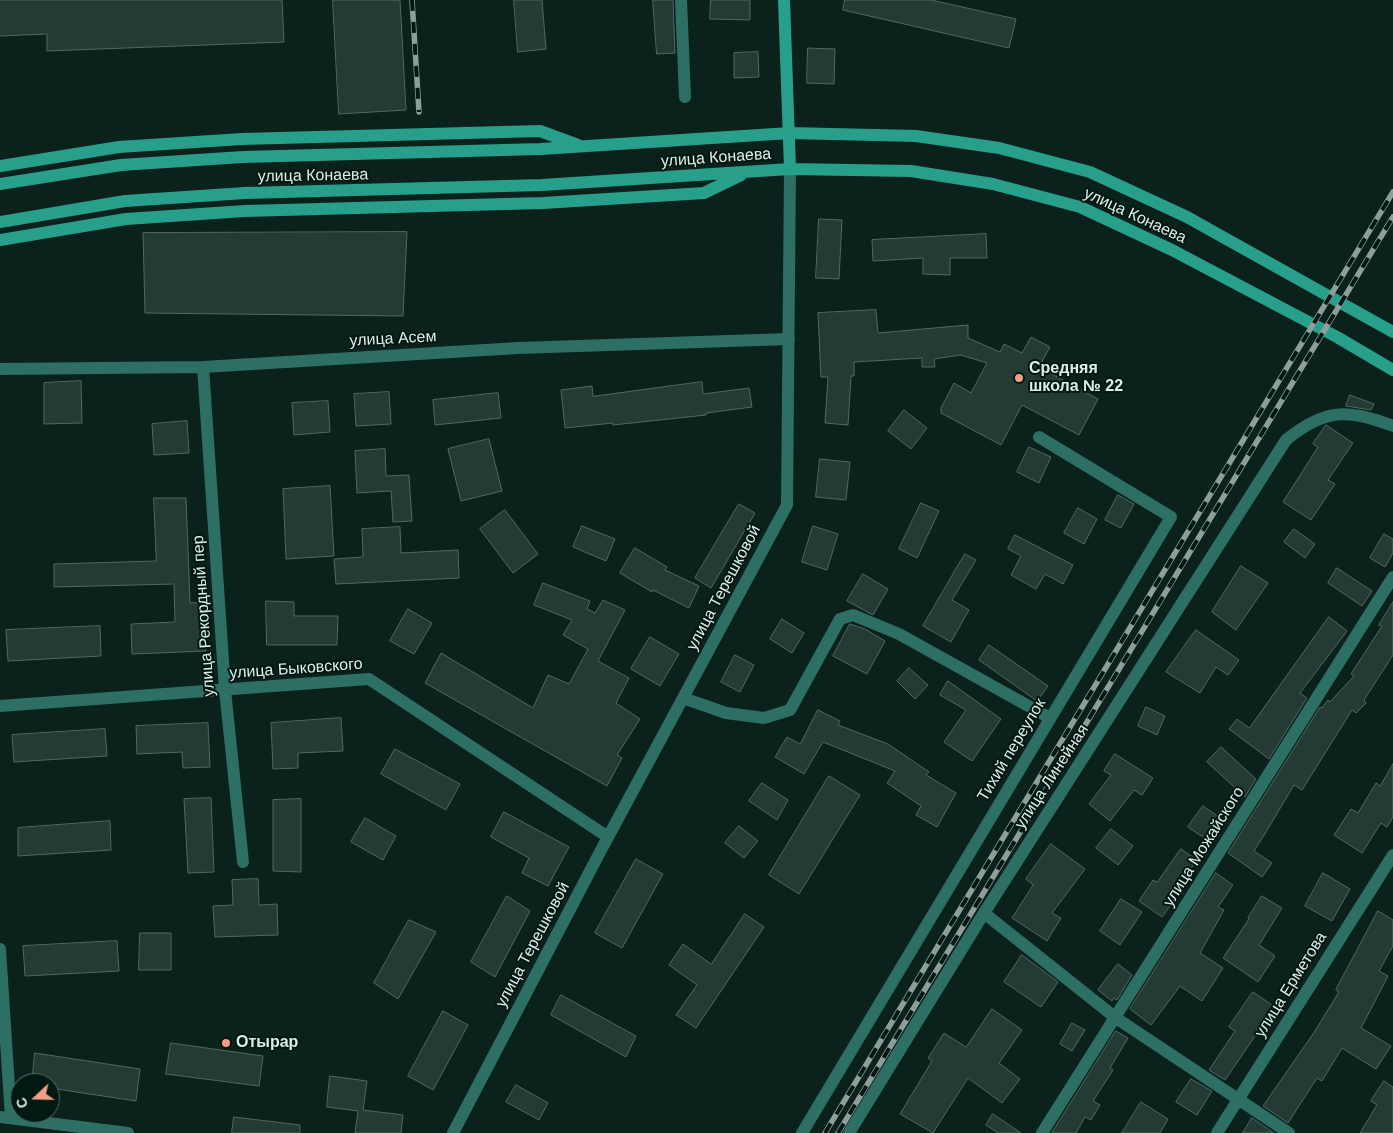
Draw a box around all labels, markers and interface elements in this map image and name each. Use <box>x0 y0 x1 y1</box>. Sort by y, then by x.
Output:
street label: улица Конаева <box>660 145 772 171</box>
street label: улица Конаева <box>258 165 368 187</box>
street label: улица Конаева <box>1081 184 1189 248</box>
street label: улица Асем <box>349 327 437 351</box>
place label: Средняя школа № 22 <box>1029 359 1123 397</box>
marker: Средняя школа № 22 <box>1013 372 1025 384</box>
street label: улица Терешковой <box>683 522 765 654</box>
street label: улица Рекордный пер <box>189 535 219 697</box>
street label: улица Быковского <box>229 655 363 683</box>
street label: Тихий переулок <box>974 695 1050 805</box>
street label: улица Линейная <box>1011 721 1093 833</box>
street label: улица Можайского <box>1159 784 1249 910</box>
street label: улица Терешковой <box>492 879 574 1011</box>
street label: улица Ерметова <box>1251 929 1331 1041</box>
place label: Отырар <box>236 1033 298 1053</box>
marker: Отырар <box>220 1037 232 1049</box>
north arrow <box>10 1073 60 1123</box>
text: С <box>13 1095 31 1111</box>

